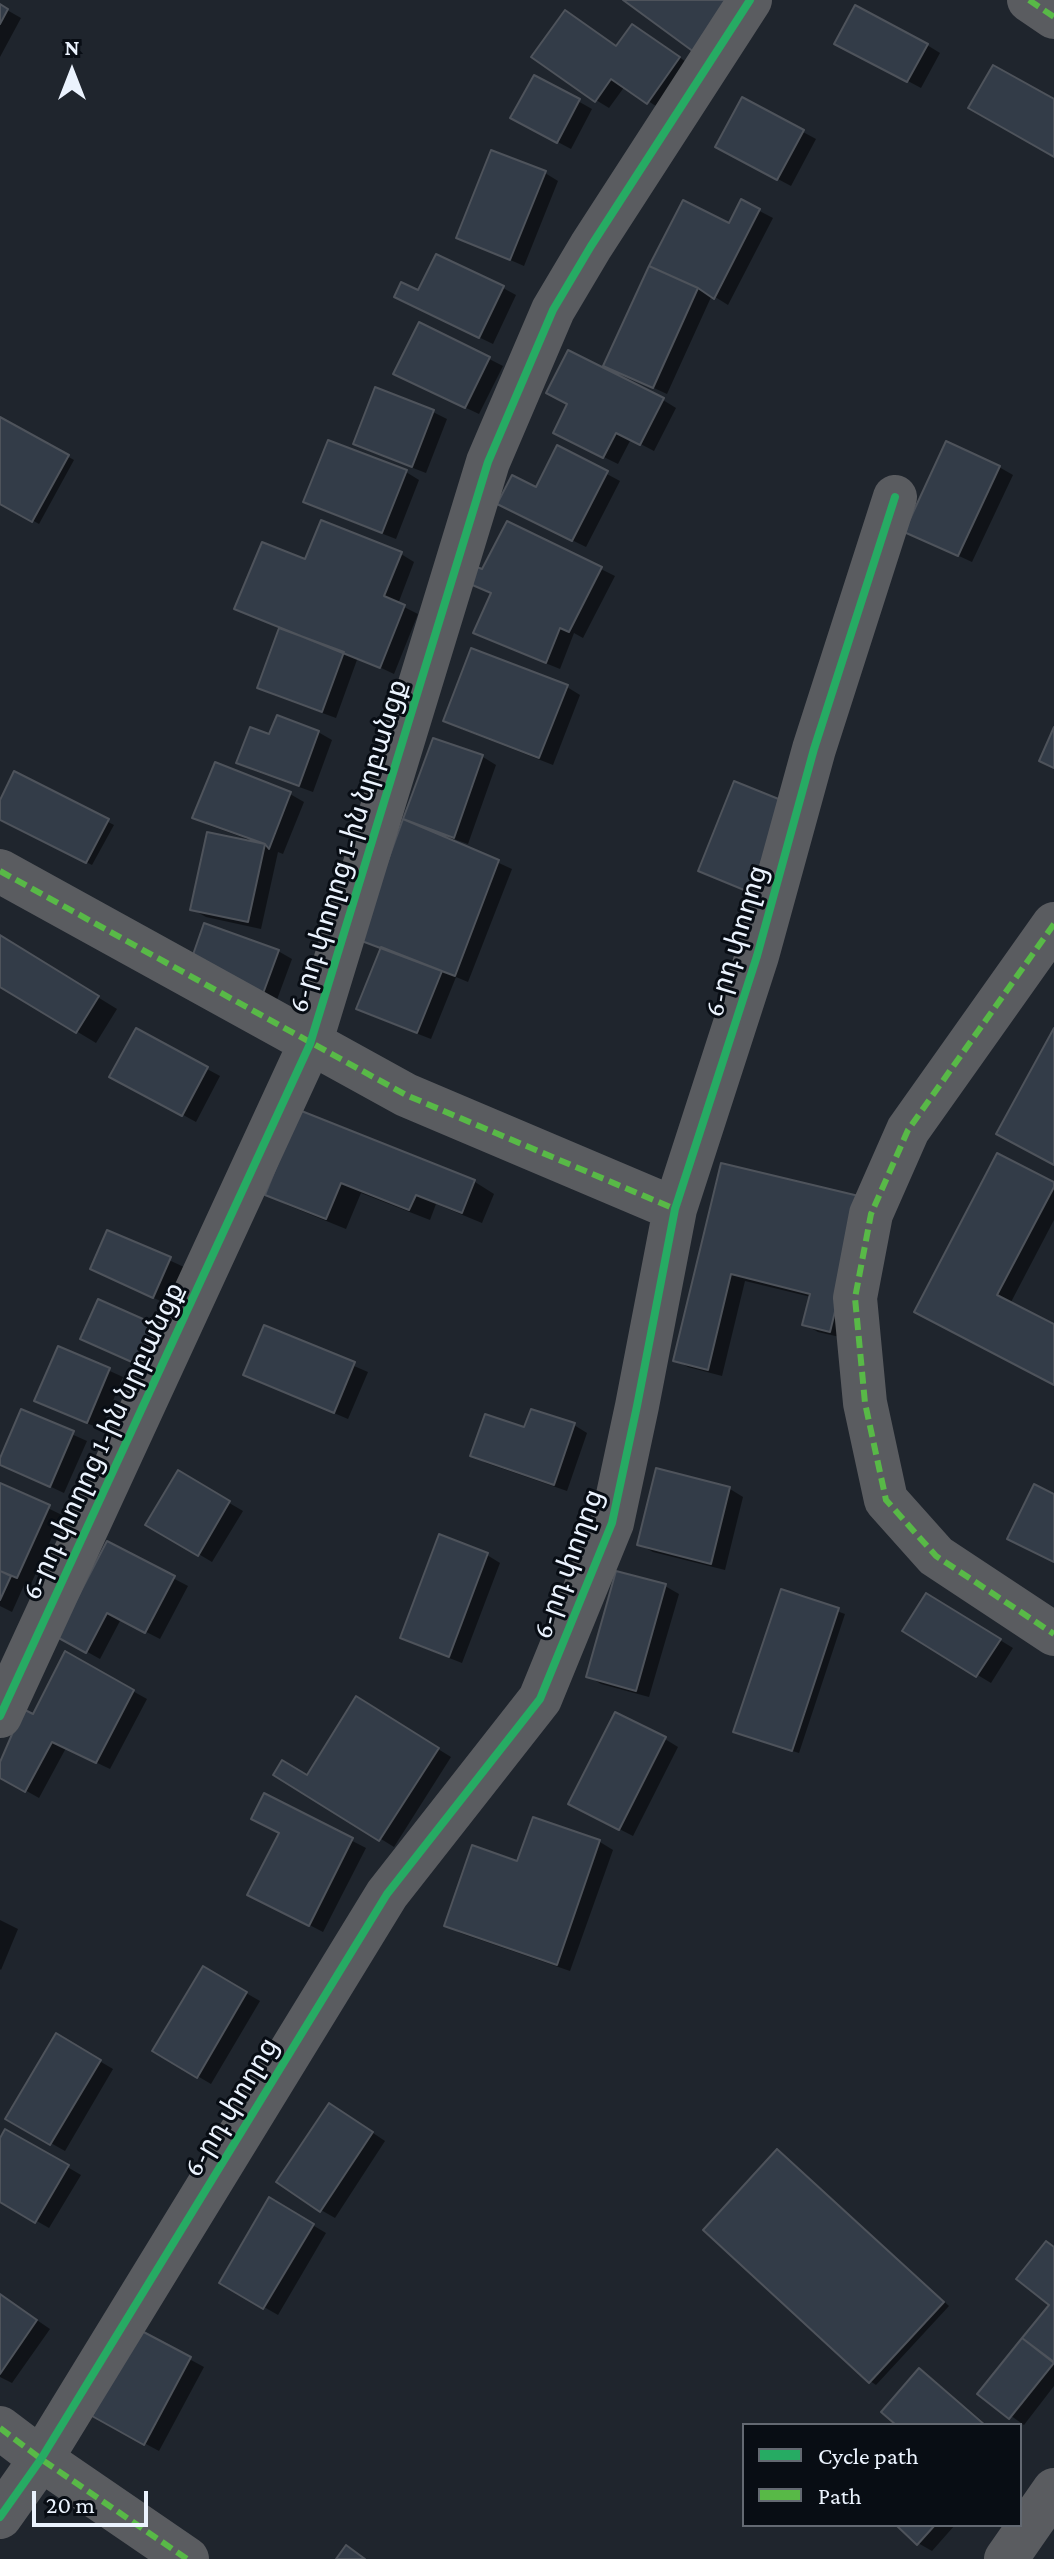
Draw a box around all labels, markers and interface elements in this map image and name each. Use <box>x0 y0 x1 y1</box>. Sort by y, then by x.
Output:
north arrow <box>32 32 112 112</box>
text: N <box>65 35 80 60</box>
street label: 6-րդ փողոց 1-ին նրբանցք <box>281 675 415 1017</box>
street label: 6-րդ փողոց <box>697 861 775 1021</box>
street label: 6-րդ փողոց 1-ին նրբանցք <box>15 1277 191 1605</box>
street label: 6-րդ փողոց <box>525 1485 611 1643</box>
street label: 6-րդ փողոց <box>176 2031 286 2183</box>
legend <box>742 2423 1022 2527</box>
text: Cycle path <box>818 2442 919 2469</box>
scale bar <box>36 2475 152 2525</box>
text: Path <box>818 2482 862 2509</box>
text: 20 m <box>46 2491 95 2518</box>

